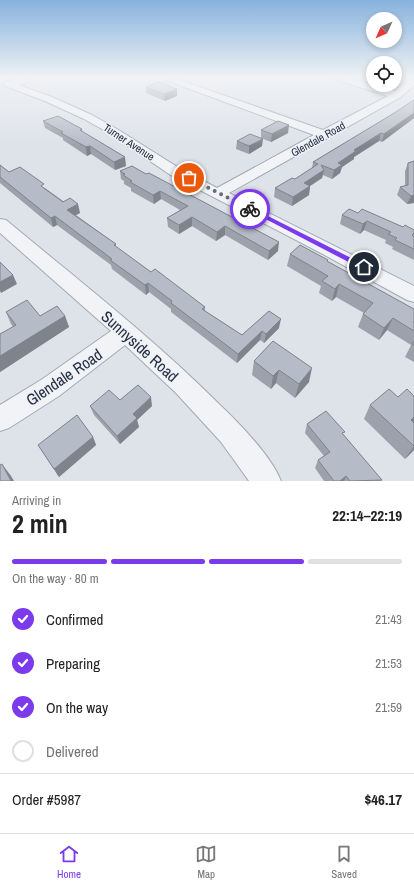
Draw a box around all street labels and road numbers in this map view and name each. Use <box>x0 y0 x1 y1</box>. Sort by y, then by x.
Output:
street label: Glendale Road <box>288 118 348 160</box>
street label: Turner Avenue <box>101 120 157 164</box>
street label: Sunnyside Road <box>97 305 183 387</box>
street label: Glendale Road <box>22 343 106 411</box>

